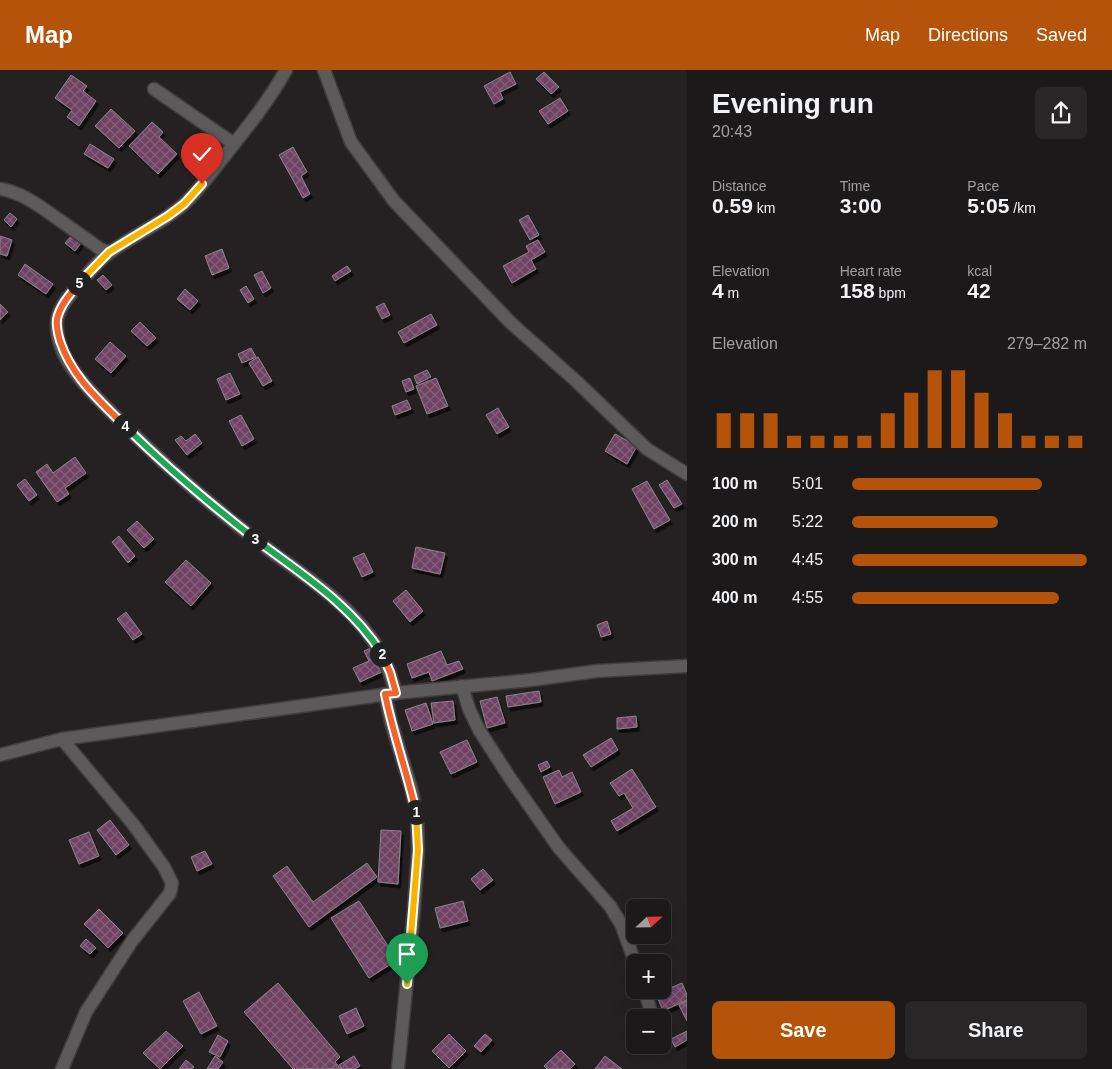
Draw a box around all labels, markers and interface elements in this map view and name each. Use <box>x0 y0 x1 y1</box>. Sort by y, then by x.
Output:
text: Map <box>25 21 73 48</box>
text: Map <box>865 25 900 45</box>
text: Directions <box>928 25 1008 45</box>
text: Saved <box>1036 25 1087 45</box>
button: share <box>1035 87 1087 139</box>
text: Evening run <box>712 88 874 119</box>
text: 20:43 <box>712 123 752 140</box>
pin <box>181 133 223 184</box>
icon: check <box>188 140 216 168</box>
text: Distance <box>712 178 766 194</box>
text: Time <box>840 178 870 194</box>
text: Pace <box>967 178 999 194</box>
text: 0.59 <box>712 194 753 217</box>
text: 3:00 <box>840 194 882 217</box>
text: 5:05 <box>967 194 1009 217</box>
text: km <box>753 200 775 216</box>
text: /km <box>1009 200 1036 216</box>
text: Elevation <box>712 263 770 279</box>
text: Heart rate <box>840 263 902 279</box>
text: kcal <box>967 263 992 279</box>
pin: 5 <box>66 270 92 296</box>
text: 5 <box>76 275 83 291</box>
text: 4 <box>712 279 724 302</box>
text: 158 <box>840 279 875 302</box>
text: 42 <box>967 279 991 302</box>
text: m <box>724 285 739 301</box>
text: bpm <box>875 285 906 301</box>
text: Elevation <box>712 335 778 352</box>
text: 279–282 m <box>1007 335 1087 352</box>
pin: 4 <box>112 414 138 438</box>
text: 4 <box>122 418 129 434</box>
text: 100 m <box>712 475 757 492</box>
text: 5:01 <box>792 475 823 492</box>
text: 200 m <box>712 513 757 530</box>
text: 5:22 <box>792 513 823 530</box>
pin: 3 <box>242 526 268 552</box>
text: 3 <box>252 531 259 547</box>
text: 300 m <box>712 551 757 568</box>
text: 4:45 <box>792 551 823 568</box>
text: 400 m <box>712 589 757 606</box>
text: 4:55 <box>792 589 823 606</box>
pin: 2 <box>370 642 394 666</box>
text: 2 <box>379 646 386 662</box>
pin: 1 <box>404 800 428 824</box>
text: 1 <box>413 804 420 820</box>
north arrow <box>626 899 671 944</box>
map controls <box>626 899 671 1054</box>
pin <box>386 933 428 984</box>
icon: arrive <box>393 940 421 968</box>
button: + <box>626 954 671 999</box>
button: Save <box>712 1001 895 1059</box>
button: Share <box>905 1001 1087 1059</box>
button: − <box>626 1009 671 1054</box>

